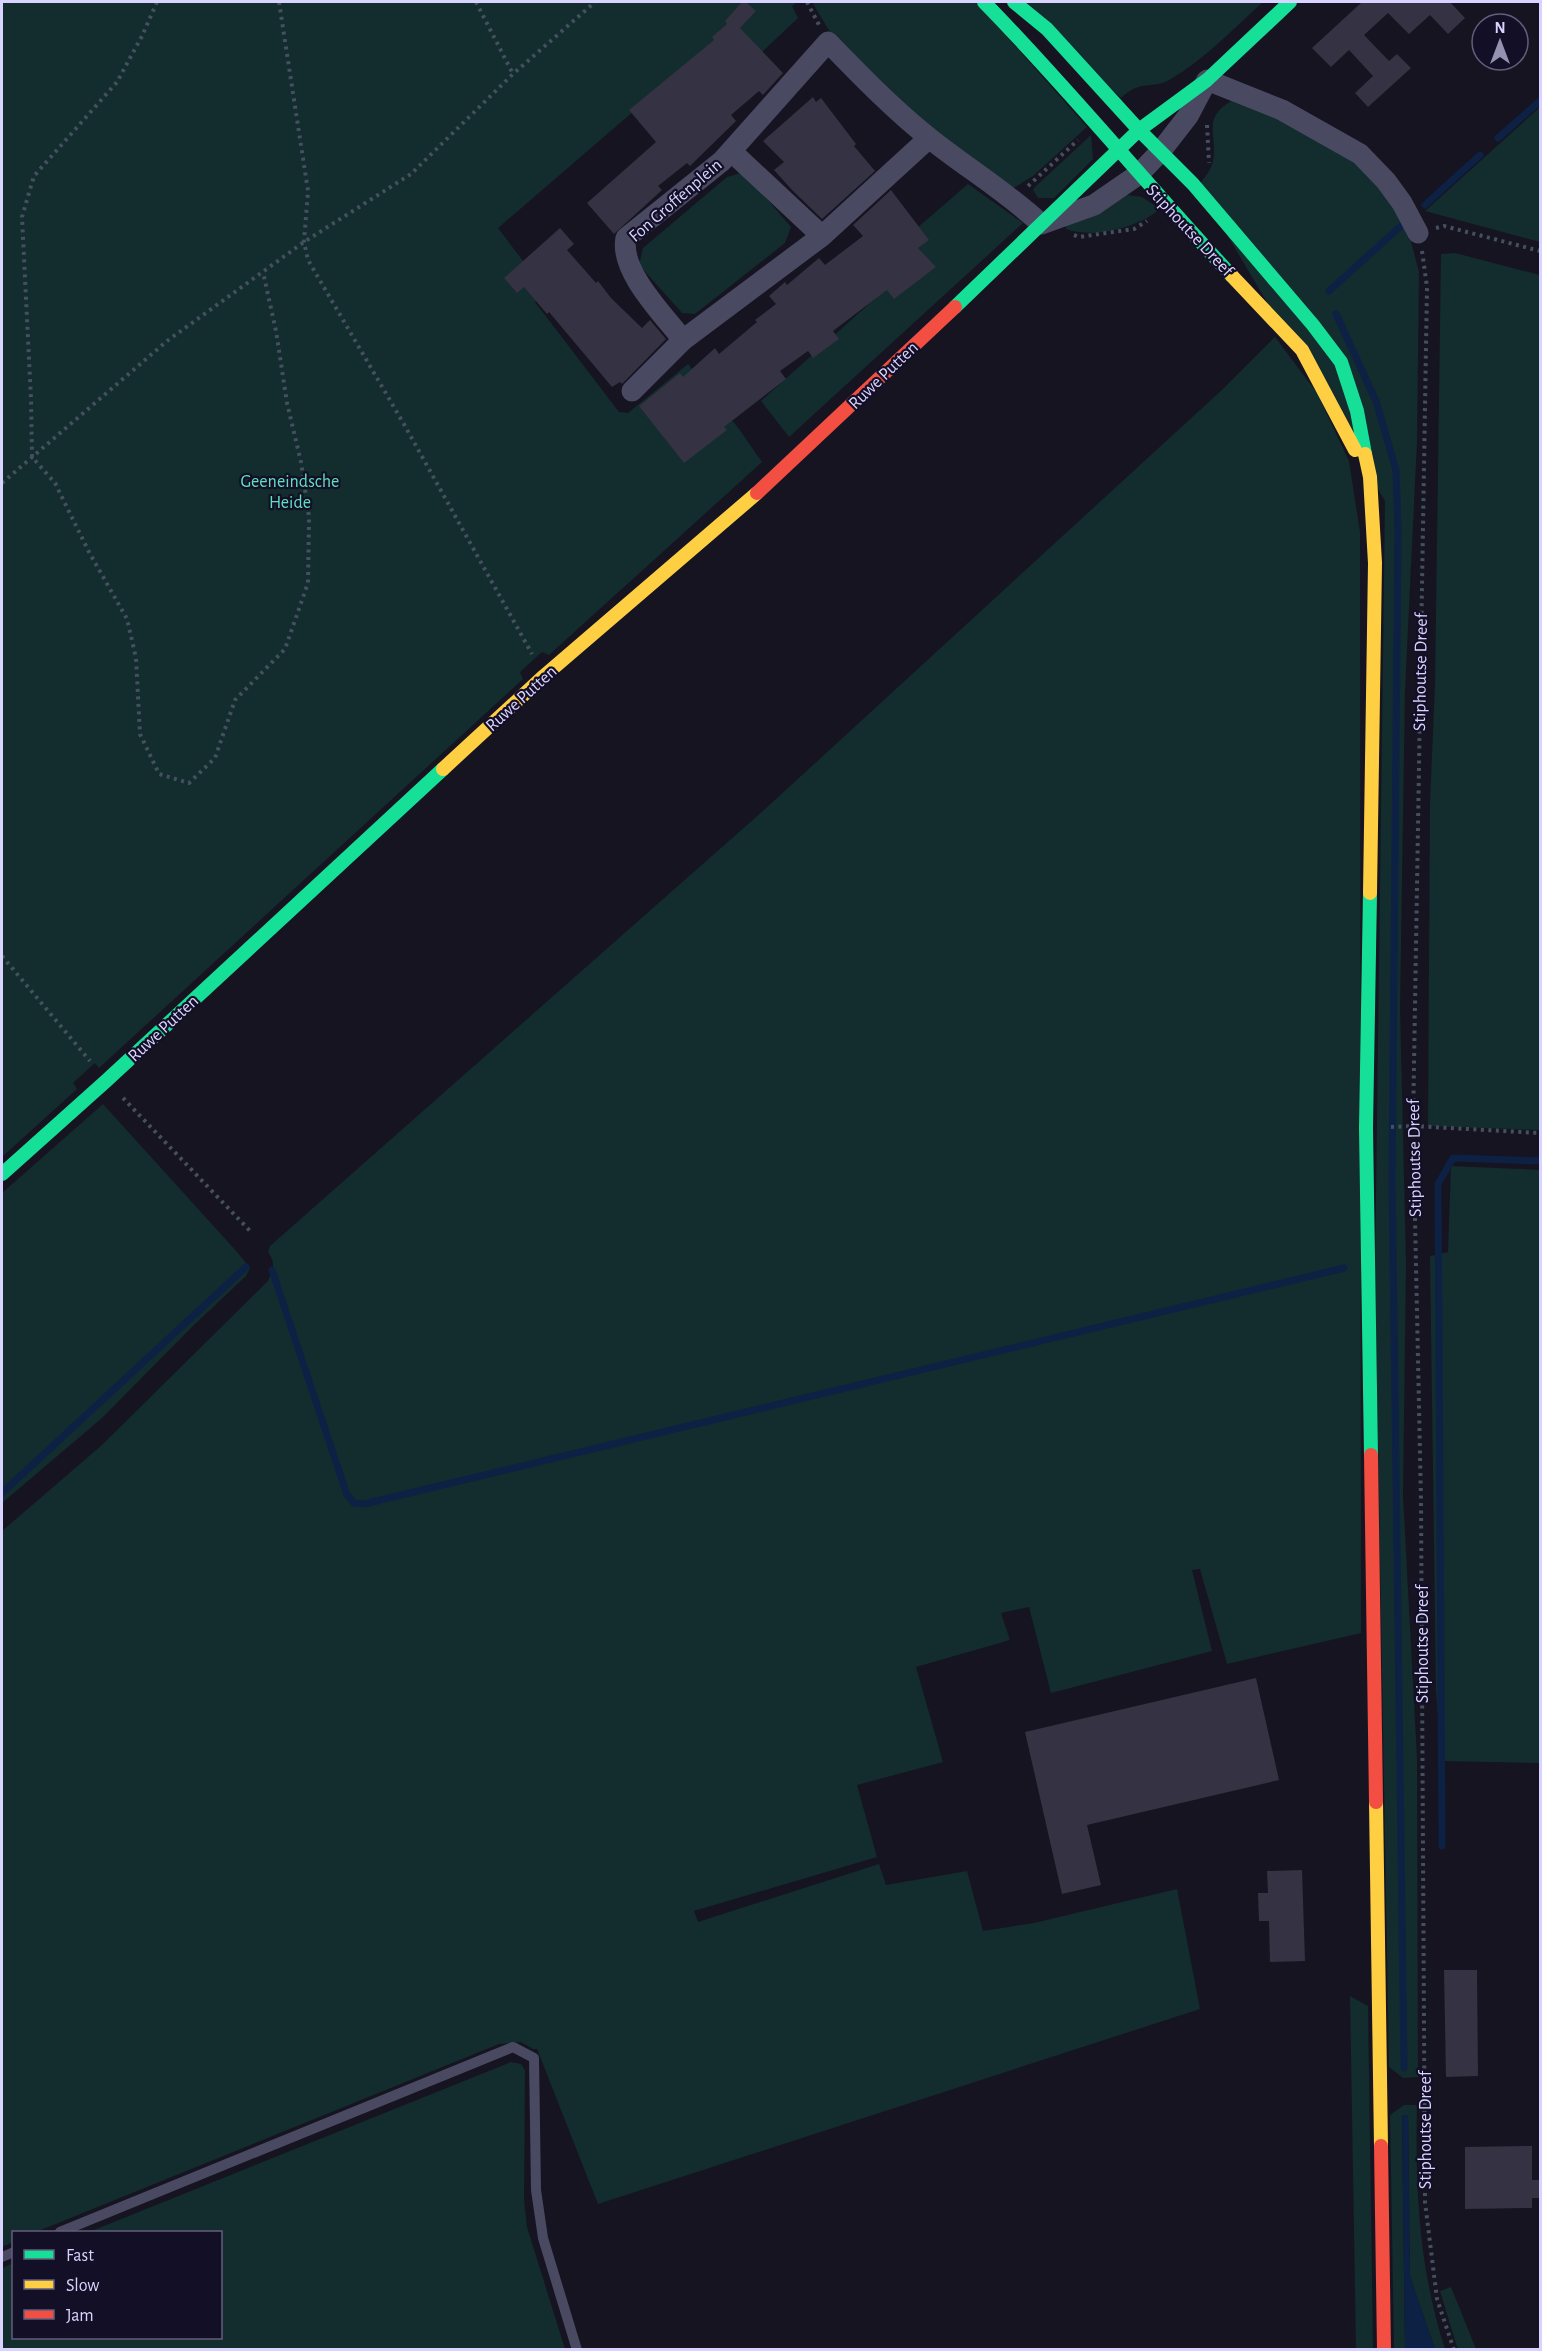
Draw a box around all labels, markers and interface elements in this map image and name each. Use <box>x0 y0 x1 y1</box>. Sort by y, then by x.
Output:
north arrow <box>1470 12 1530 72</box>
text: N <box>1494 20 1506 36</box>
street label: Fon Groffenplein <box>626 156 726 246</box>
street label: Stiphoutse Dreef <box>1142 181 1237 281</box>
street label: Ruwe Putten <box>845 338 922 413</box>
park label: Geeneindsche Heide <box>241 473 339 512</box>
street label: Stiphoutse Dreef <box>1411 611 1431 731</box>
street label: Ruwe Putten <box>483 662 561 735</box>
street label: Ruwe Putten <box>125 992 202 1066</box>
street label: Stiphoutse Dreef <box>1405 1097 1425 1217</box>
street label: Stiphoutse Dreef <box>1414 1583 1432 1703</box>
street label: Stiphoutse Dreef <box>1417 2069 1435 2189</box>
legend <box>12 2231 222 2339</box>
text: Fast <box>66 2247 94 2265</box>
text: Slow <box>66 2277 99 2295</box>
text: Jam <box>66 2307 94 2325</box>

